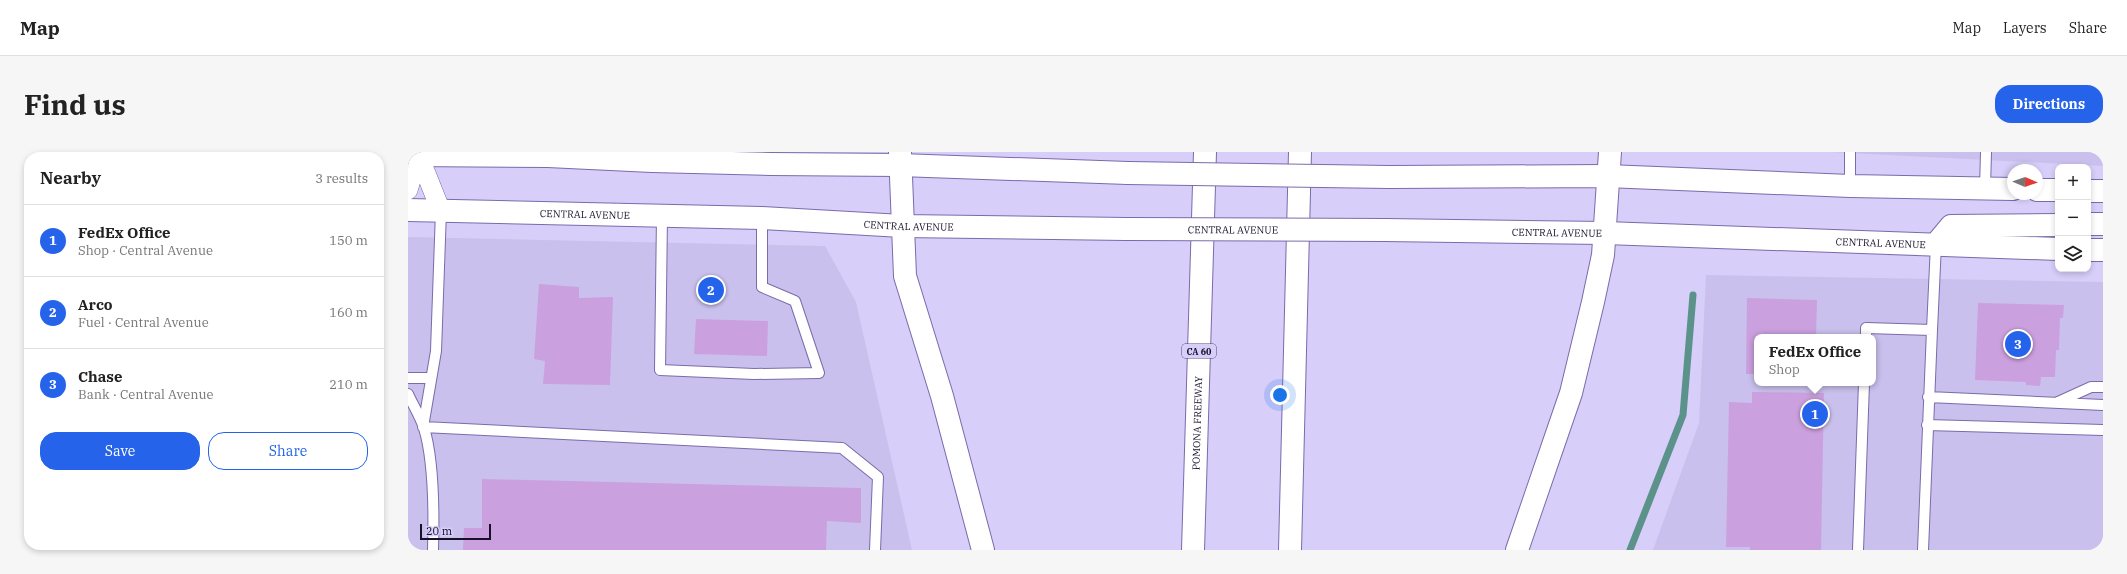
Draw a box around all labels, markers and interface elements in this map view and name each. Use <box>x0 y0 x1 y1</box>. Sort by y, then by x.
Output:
text: Map <box>20 16 60 40</box>
text: Map <box>1953 19 1981 37</box>
text: Layers <box>2003 19 2047 37</box>
text: Share <box>2069 19 2107 37</box>
button: Directions <box>1995 85 2103 123</box>
text: Find us <box>24 86 126 123</box>
north arrow <box>2007 164 2043 200</box>
map controls <box>2055 164 2091 272</box>
button: + <box>2055 164 2091 200</box>
text: Nearby <box>40 167 101 189</box>
text: 3 results <box>315 170 368 187</box>
button: − <box>2055 200 2091 236</box>
street label: CENTRAL AVENUE <box>540 206 630 222</box>
street label: CENTRAL AVENUE <box>863 217 954 233</box>
text: FedEx Office <box>78 223 171 242</box>
street label: CENTRAL AVENUE <box>1188 223 1278 236</box>
street label: CENTRAL AVENUE <box>1512 225 1602 239</box>
text: 1 <box>49 232 57 249</box>
text: 150 m <box>329 232 368 249</box>
street label: CENTRAL AVENUE <box>1835 235 1926 251</box>
button: layers <box>2055 236 2091 272</box>
text: Shop · Central Avenue <box>78 242 213 259</box>
pin: 2 <box>698 275 724 305</box>
text: Arco <box>78 295 113 314</box>
text: 2 <box>49 304 57 321</box>
text: 160 m <box>329 304 368 321</box>
text: Fuel · Central Avenue <box>78 314 209 331</box>
pin: 3 <box>2005 329 2031 359</box>
popup <box>1754 334 1876 386</box>
text: FedEx Office <box>1769 342 1861 361</box>
road number: CA 60 <box>1182 344 1216 358</box>
text: Shop <box>1769 361 1800 378</box>
text: Chase <box>78 367 122 386</box>
street label: POMONA FREEWAY <box>1189 375 1205 470</box>
text: 3 <box>49 376 57 393</box>
text: 210 m <box>329 376 368 393</box>
your location <box>1270 385 1290 405</box>
text: Bank · Central Avenue <box>78 386 214 403</box>
pin: 1 <box>1802 399 1828 429</box>
button: Save <box>40 432 200 470</box>
button: Share <box>208 432 368 470</box>
scale bar <box>420 522 491 541</box>
text: 20 m <box>426 524 452 538</box>

